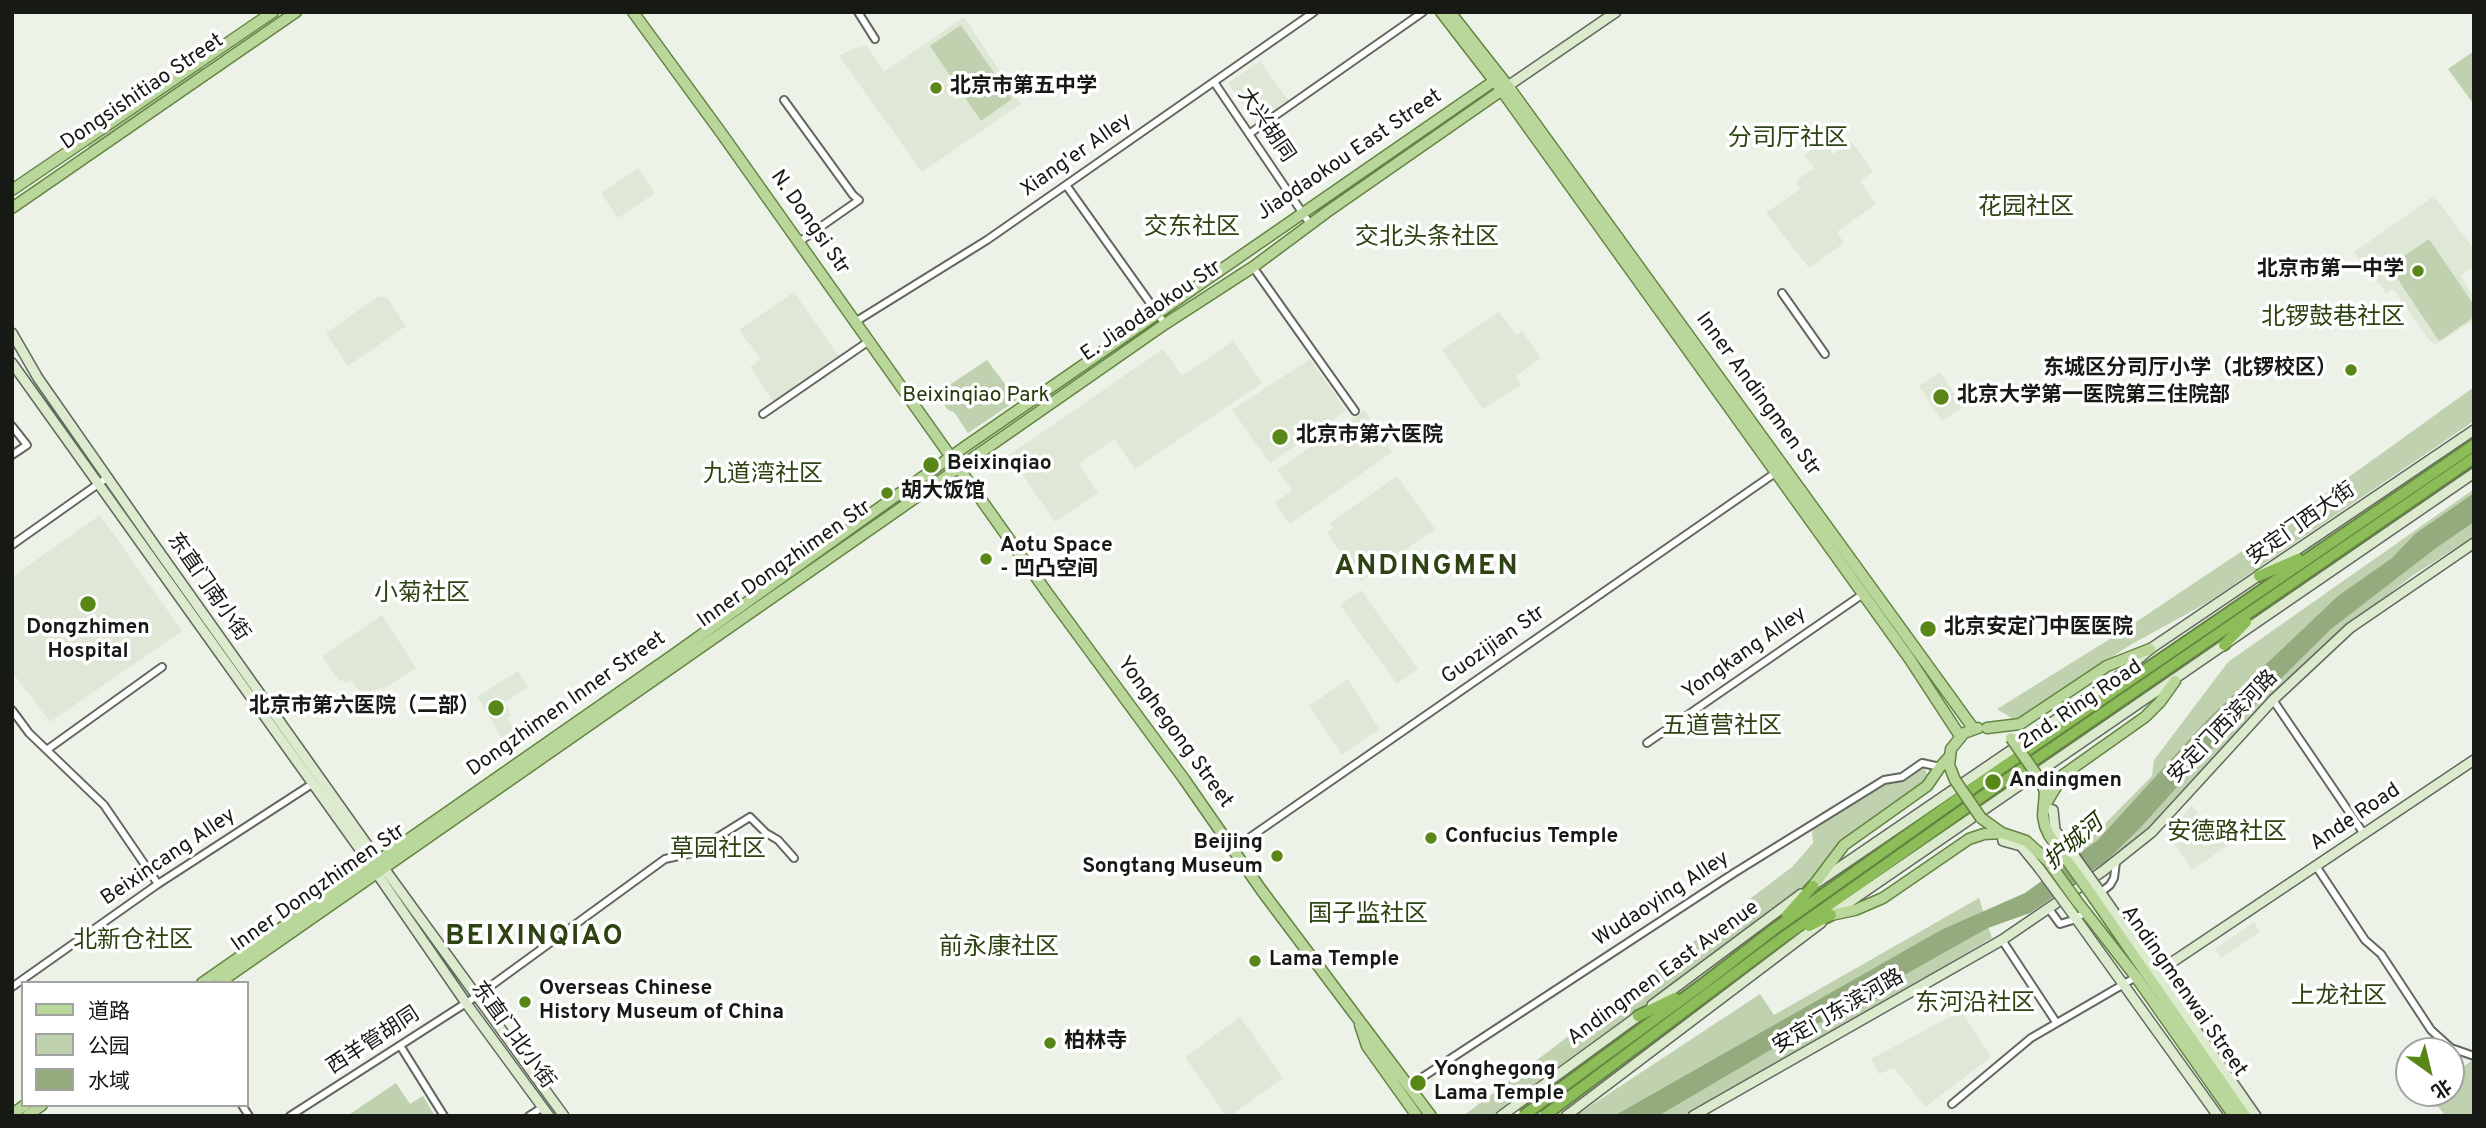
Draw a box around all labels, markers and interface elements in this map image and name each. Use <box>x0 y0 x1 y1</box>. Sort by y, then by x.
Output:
street label: Dongsishitiao Street <box>57 29 229 157</box>
place label: 北京市第五中学 <box>950 75 1097 101</box>
marker: 北京市第五中学 <box>928 80 944 96</box>
street label: 大兴胡同 <box>1231 84 1299 168</box>
street label: Jiaodaokou East Street <box>1253 85 1447 227</box>
street label: Xiang'er Alley <box>1017 109 1137 203</box>
district label: 分司厅社区 <box>1728 126 1848 154</box>
street label: N. Dongsi Str <box>764 166 854 280</box>
district label: 花园社区 <box>1978 195 2074 223</box>
district label: 交东社区 <box>1144 215 1240 243</box>
district label: 交北头条社区 <box>1355 225 1499 253</box>
street label: E. Jiaodaokou Str <box>1077 256 1227 368</box>
place label: 北京市第一中学 <box>2257 258 2404 284</box>
marker: 北京市第一中学 <box>2410 263 2426 279</box>
district label: 北锣鼓巷社区 <box>2261 305 2405 333</box>
street label: Inner Andingmen Str <box>1689 308 1825 482</box>
place label: 东城区分司厅小学（北锣校区） <box>2043 357 2337 383</box>
marker: 东城区分司厅小学（北锣校区） <box>2343 362 2359 378</box>
park label: Beixinqiao Park <box>902 384 1050 410</box>
place label: 北京大学第一医院第三住院部 <box>1957 384 2230 410</box>
marker: 北京大学第一医院第三住院部 <box>1931 387 1951 407</box>
place label: 北京市第六医院 <box>1296 424 1443 450</box>
marker: 北京市第六医院 <box>1270 427 1290 447</box>
place label: Beixinqiao <box>947 452 1052 478</box>
marker: Beixinqiao <box>921 455 941 475</box>
district label: 九道湾社区 <box>703 462 823 490</box>
street label: 安定门西大街 <box>2243 479 2361 571</box>
place label: 胡大饭馆 <box>901 480 985 506</box>
marker: 胡大饭馆 <box>879 485 895 501</box>
street label: Inner Dongzhimen Str <box>693 496 877 634</box>
street label: 东直门南小街 <box>161 529 253 647</box>
place label: Aotu Space - 凹凸空间 <box>1000 534 1113 584</box>
marker: Aotu Space - 凹凸空间 <box>978 551 994 567</box>
district label: ANDINGMEN <box>1336 551 1518 585</box>
district label: 小菊社区 <box>374 581 470 609</box>
marker: Dongzhimen Hospital <box>78 594 98 614</box>
street label: Guozijian Str <box>1437 601 1551 691</box>
street label: Yongkang Alley <box>1678 602 1812 706</box>
place label: Dongzhimen Hospital <box>26 616 150 666</box>
place label: 北京安定门中医医院 <box>1944 616 2133 642</box>
marker: 北京安定门中医医院 <box>1918 619 1938 639</box>
street label: Dongzhimen Inner Street <box>463 627 671 783</box>
street label: Yonghegong Street <box>1111 652 1237 814</box>
street label: 2nd. Ring Road <box>2015 655 2147 757</box>
street label: 安定门西滨河路 <box>2164 666 2284 790</box>
place label: 北京市第六医院（二部） <box>249 695 480 721</box>
marker: 北京市第六医院（二部） <box>486 698 506 718</box>
district label: 五道营社区 <box>1662 714 1782 742</box>
place label: Andingmen <box>2009 769 2122 795</box>
marker: Andingmen <box>1983 772 2003 792</box>
street label: Ande Road <box>2306 779 2406 857</box>
street label: Beixincang Alley <box>97 804 241 912</box>
water label: 护城河 <box>2040 811 2110 877</box>
street label: Inner Dongzhimen Str <box>227 820 411 958</box>
district label: 安德路社区 <box>2167 820 2287 848</box>
place label: Confucius Temple <box>1445 825 1618 851</box>
marker: Confucius Temple <box>1423 830 1439 846</box>
place label: Beijing Songtang Museum <box>1082 831 1263 881</box>
district label: 草园社区 <box>670 837 766 865</box>
street label: Wudaoying Alley <box>1589 847 1735 953</box>
marker: Beijing Songtang Museum <box>1269 848 1285 864</box>
street label: Andingmen East Avenue <box>1563 896 1765 1052</box>
district label: 国子监社区 <box>1308 902 1428 930</box>
street label: Andingmenwai Street <box>2115 902 2251 1082</box>
district label: BEIXINQIAO <box>446 921 624 955</box>
district label: 北新仓社区 <box>73 928 193 956</box>
district label: 前永康社区 <box>939 935 1059 963</box>
place label: Lama Temple <box>1269 948 1399 974</box>
marker: Lama Temple <box>1247 953 1263 969</box>
street label: 安定门东滨河路 <box>1769 965 1909 1061</box>
place label: Overseas Chinese History Museum of China <box>539 977 784 1027</box>
street label: 东直门北小街 <box>465 978 559 1094</box>
legend <box>21 981 248 1107</box>
district label: 上龙社区 <box>2291 984 2387 1012</box>
district label: 东河沿社区 <box>1915 991 2035 1019</box>
marker: Overseas Chinese History Museum of China <box>517 994 533 1010</box>
text: 道路 <box>88 999 130 1026</box>
street label: 西羊管胡同 <box>323 1003 425 1081</box>
place label: 柏林寺 <box>1064 1030 1127 1056</box>
text: 公园 <box>88 1034 130 1061</box>
marker: 柏林寺 <box>1042 1035 1058 1051</box>
north arrow <box>2395 1037 2465 1107</box>
place label: Yonghegong Lama Temple <box>1434 1058 1564 1108</box>
text: 水域 <box>88 1069 130 1096</box>
text: 北 <box>2426 1072 2455 1103</box>
marker: Yonghegong Lama Temple <box>1408 1073 1428 1093</box>

